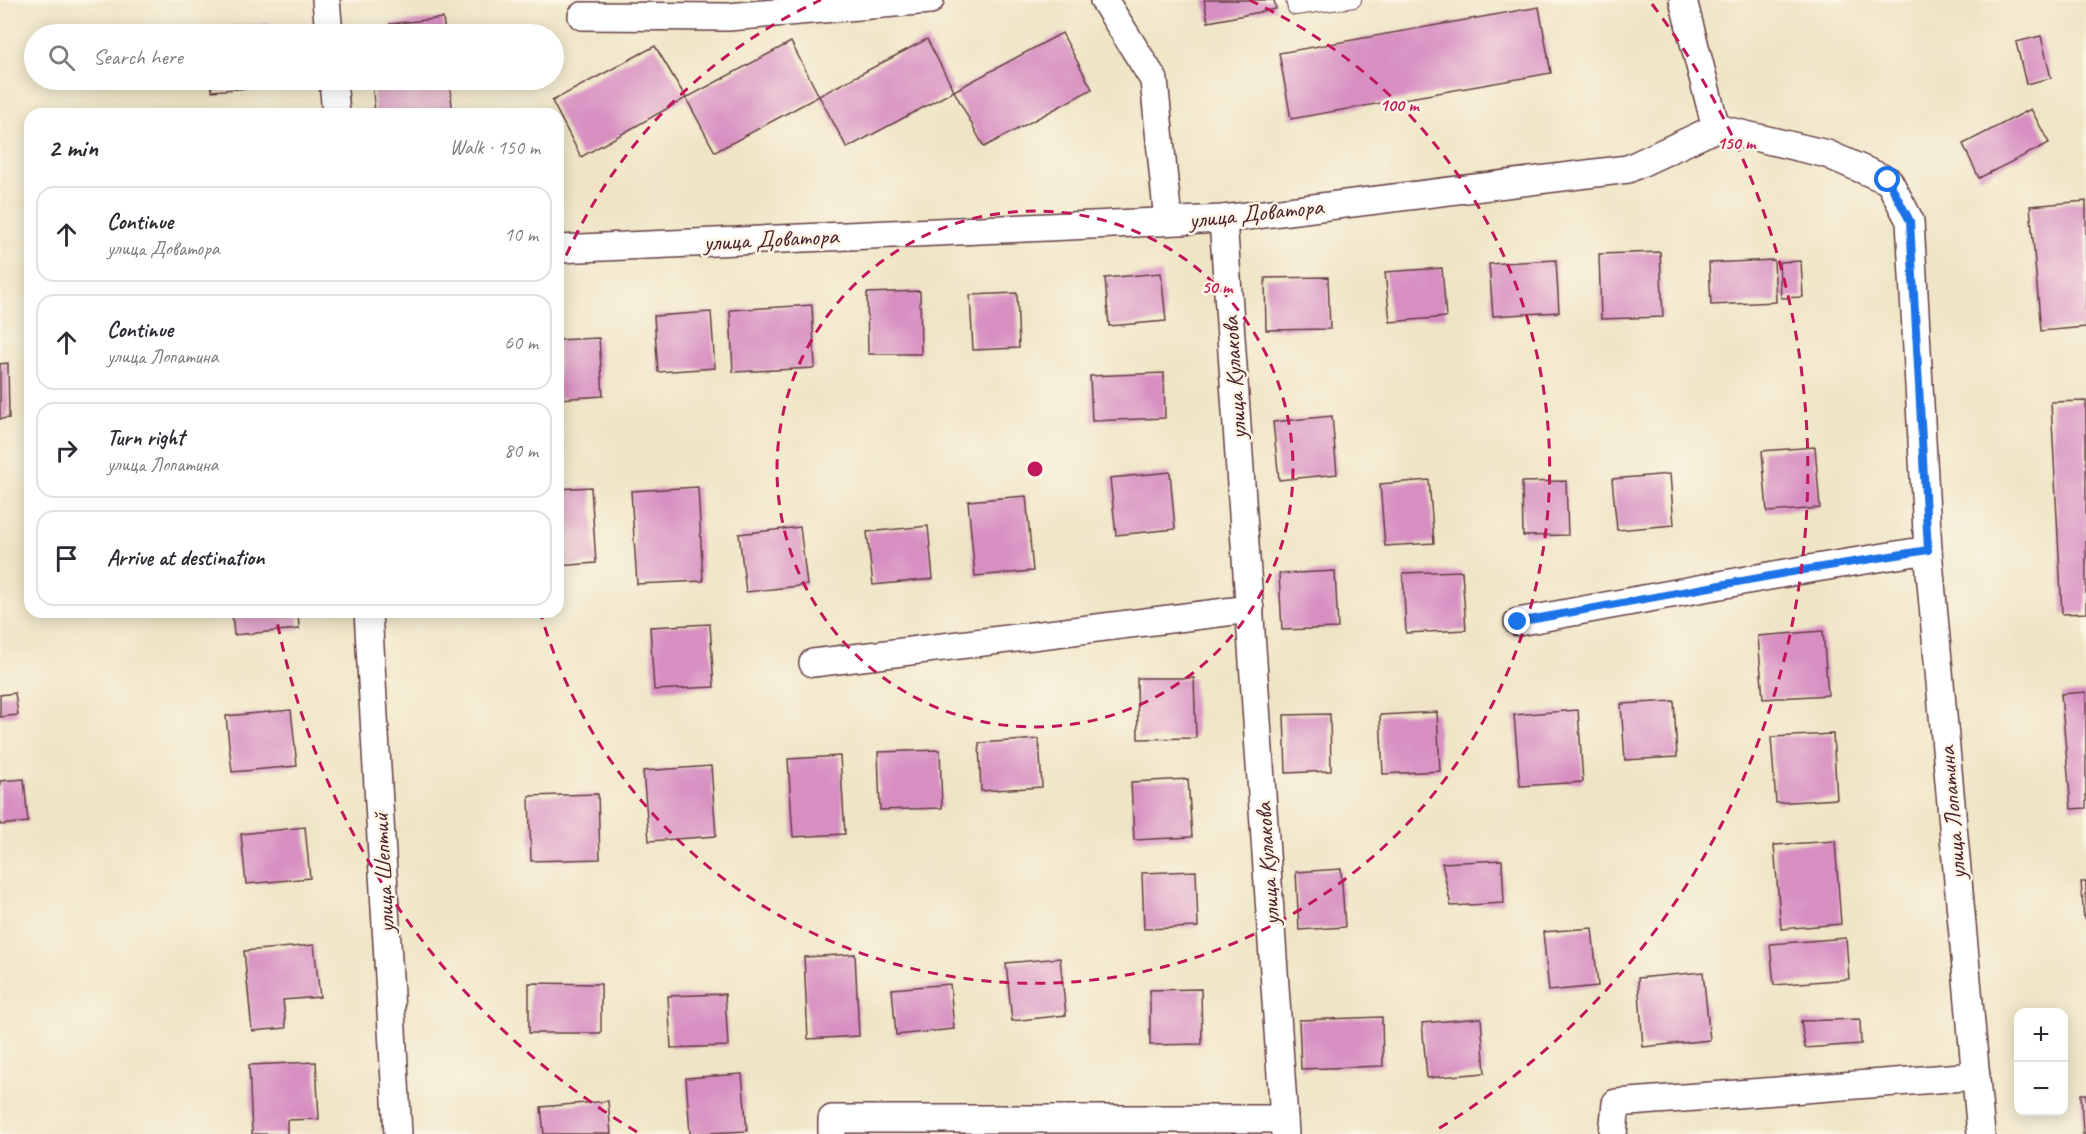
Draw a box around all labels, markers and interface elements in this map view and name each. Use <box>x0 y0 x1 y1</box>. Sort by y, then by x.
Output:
search box <box>24 24 564 90</box>
icon: search <box>45 41 78 74</box>
text: Search here <box>93 43 183 71</box>
text: 100 m <box>1380 94 1420 116</box>
text: 2 min <box>48 131 98 164</box>
text: 150 m <box>1717 132 1757 154</box>
text: Walk · 150 m <box>450 135 540 160</box>
route start <box>1874 166 1900 192</box>
street label: улица Доватора <box>1185 191 1326 235</box>
text: Continue <box>107 208 173 236</box>
icon: ahead <box>50 218 83 251</box>
street label: улица Доватора <box>701 220 841 258</box>
text: 10 m <box>504 222 538 247</box>
text: улица Доватора <box>107 236 219 261</box>
text: 50 m <box>1202 276 1234 298</box>
street label: улица Кулакова <box>1215 314 1253 442</box>
text: Continue <box>107 316 173 344</box>
icon: ahead <box>50 326 83 359</box>
text: 60 m <box>504 330 538 355</box>
text: улица Лопатина <box>107 344 218 369</box>
text: Turn right <box>107 424 184 452</box>
icon: right <box>50 434 83 467</box>
text: 80 m <box>504 438 538 463</box>
text: улица Лопатина <box>107 452 218 477</box>
centre of rings <box>1025 459 1045 479</box>
icon: arrive <box>50 542 83 575</box>
text: Arrive at destination <box>107 544 264 572</box>
route end <box>1504 608 1530 634</box>
street label: улица Лопатина <box>1931 744 1973 883</box>
street label: улица Кулакова <box>1248 800 1286 928</box>
street label: улица Шептий <box>365 810 401 936</box>
map controls <box>2014 1008 2068 1116</box>
button: + <box>2014 1008 2068 1062</box>
button: − <box>2014 1062 2068 1116</box>

